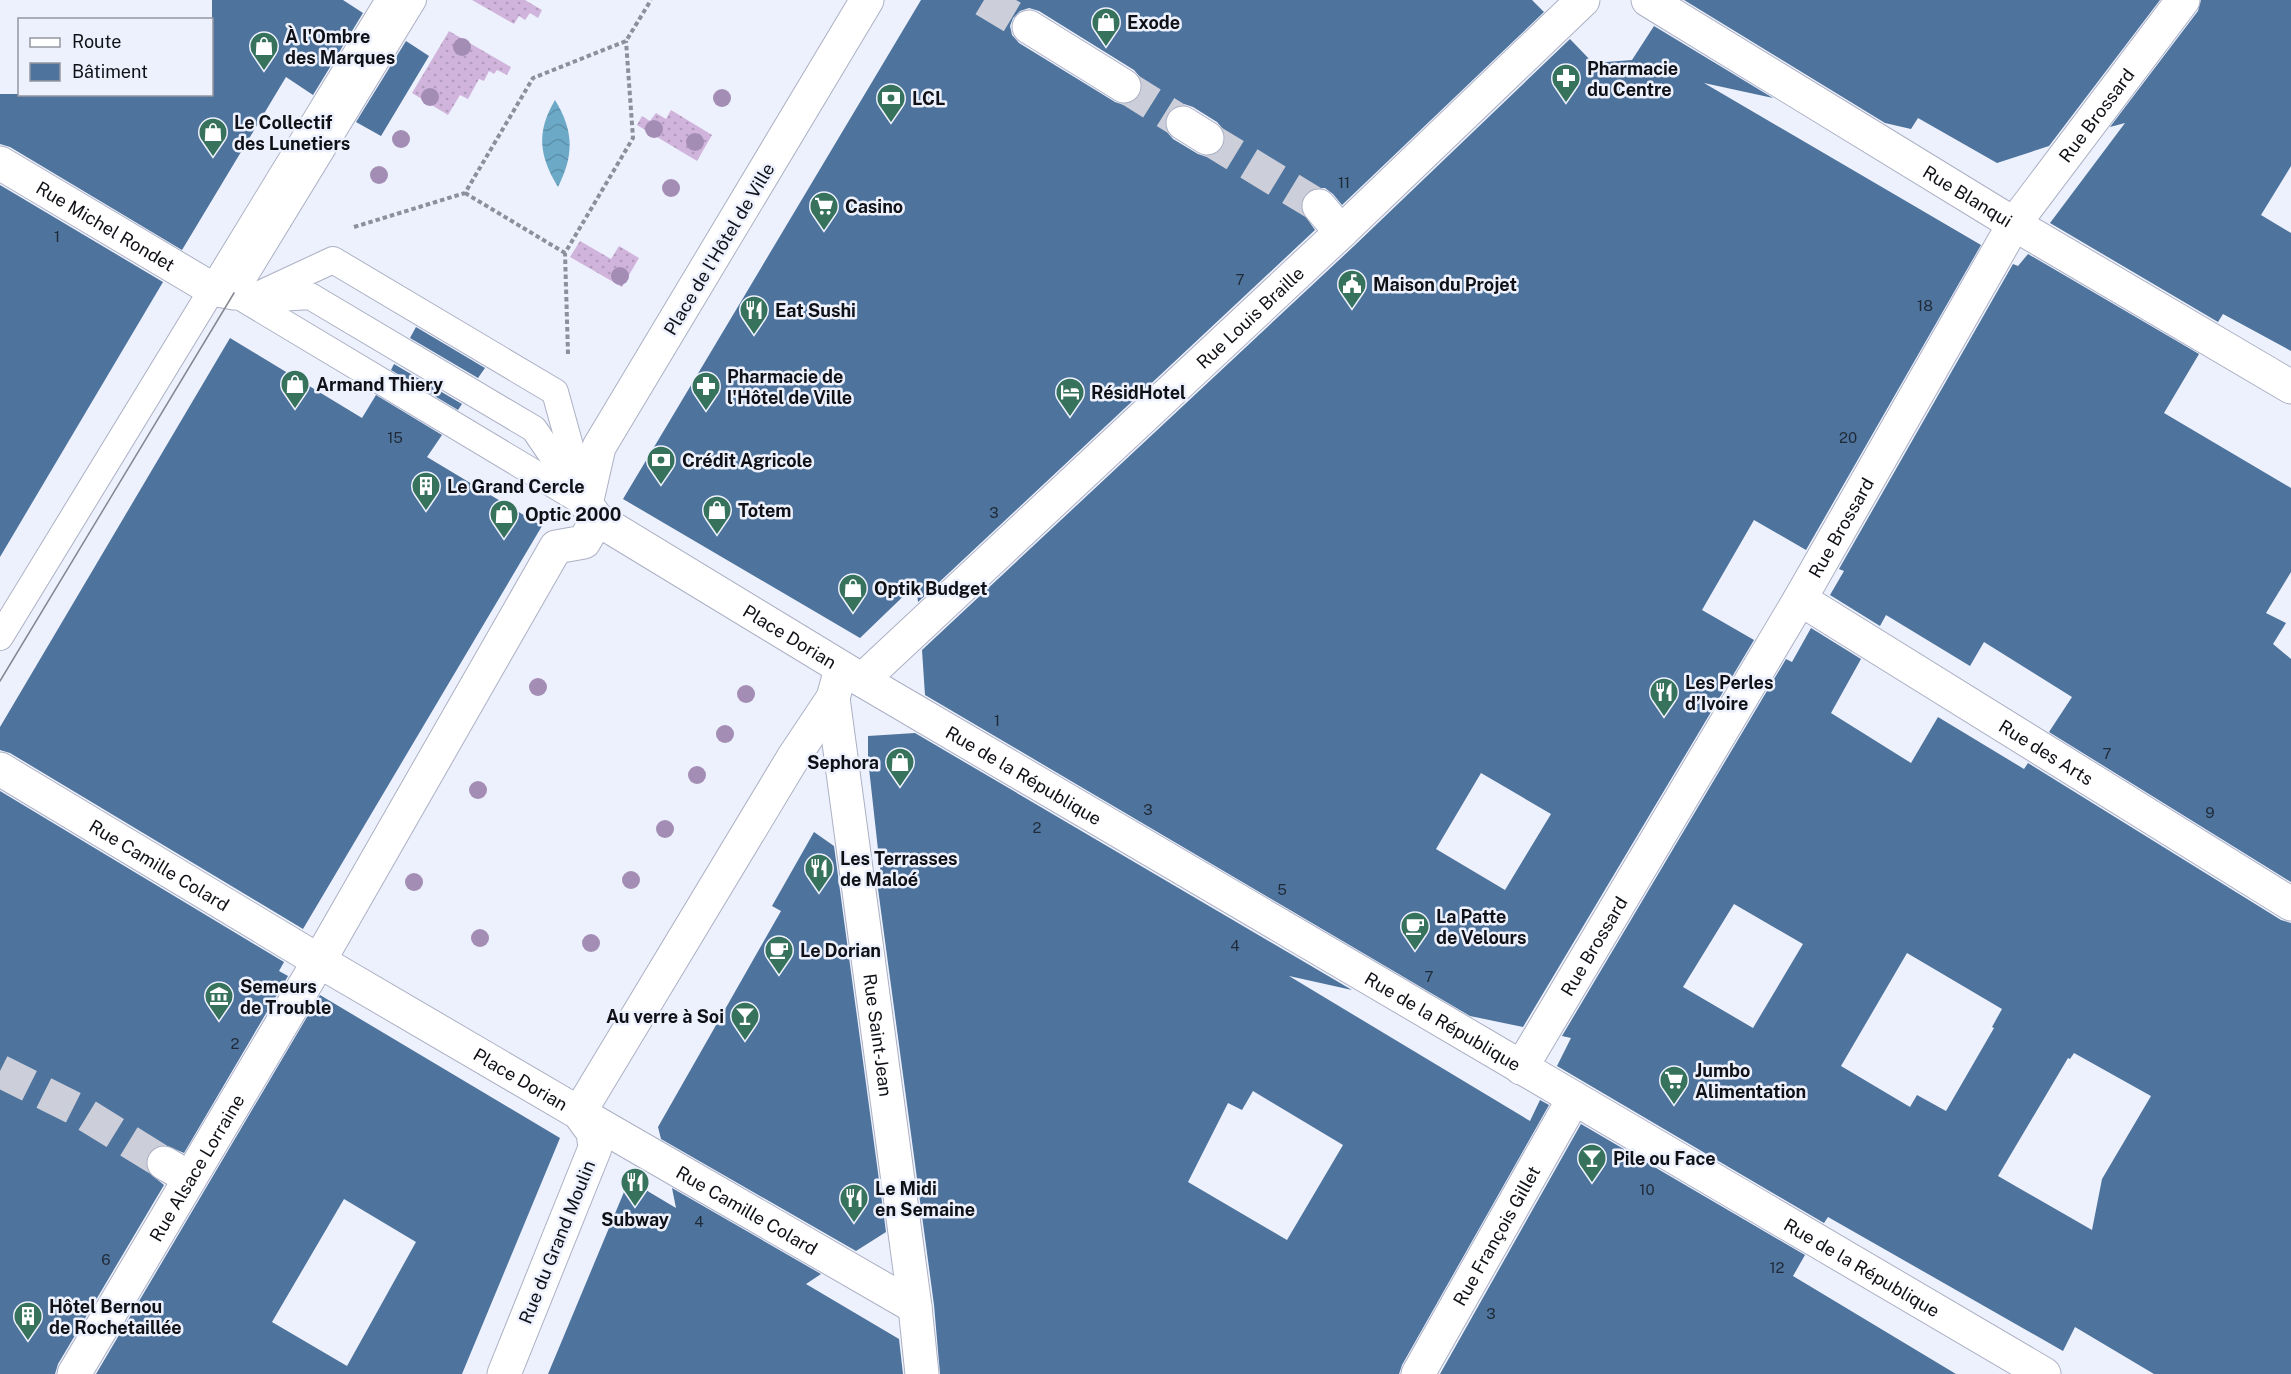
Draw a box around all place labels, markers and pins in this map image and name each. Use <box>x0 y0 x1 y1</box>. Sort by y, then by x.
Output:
shop icon: Exode <box>1090 6 1122 48</box>
place label: Exode <box>1127 12 1180 33</box>
place label: À l'Ombre des Marques <box>285 25 395 68</box>
shop icon: À l'Ombre des Marques <box>248 30 280 72</box>
place label: Pharmacie du Centre <box>1587 58 1678 100</box>
pharmacy icon: Pharmacie du Centre <box>1550 62 1582 104</box>
bank icon: LCL <box>875 82 907 124</box>
place label: LCL <box>912 88 945 109</box>
place label: Le Collectif des Lunetiers <box>234 112 350 154</box>
shop icon: Le Collectif des Lunetiers <box>197 116 229 158</box>
supermarket icon: Casino <box>808 190 840 232</box>
place label: Casino <box>845 196 903 217</box>
public building icon: Maison du Projet <box>1336 268 1368 310</box>
place label: Maison du Projet <box>1373 274 1517 295</box>
restaurant icon: Eat Sushi <box>738 294 770 336</box>
place label: Eat Sushi <box>775 300 856 321</box>
place label: Pharmacie de l'Hôtel de Ville <box>727 366 852 408</box>
shop icon: Armand Thiery <box>279 368 311 410</box>
pharmacy icon: Pharmacie de l'Hôtel de Ville <box>690 370 722 412</box>
place label: Armand Thiery <box>316 374 443 395</box>
hotel icon: RésidHotel <box>1054 376 1086 418</box>
place label: RésidHotel <box>1091 382 1186 403</box>
bank icon: Crédit Agricole <box>645 444 677 486</box>
place label: Crédit Agricole <box>682 450 812 471</box>
building icon: Le Grand Cercle <box>410 470 442 512</box>
place label: Le Grand Cercle <box>447 476 585 497</box>
shop icon: Totem <box>701 494 733 536</box>
shop icon: Optic 2000 <box>488 498 520 540</box>
place label: Totem <box>738 500 791 521</box>
place label: Optic 2000 <box>525 504 621 525</box>
shop icon: Optik Budget <box>837 572 869 614</box>
place label: Optik Budget <box>874 578 988 599</box>
place label: Les Perles d’Ivoire <box>1685 672 1773 714</box>
restaurant icon: Les Perles d’Ivoire <box>1648 676 1680 718</box>
shop icon: Sephora <box>884 746 916 788</box>
place label: Sephora <box>807 752 879 773</box>
place label: Les Terrasses de Maloé <box>840 848 958 890</box>
restaurant icon: Les Terrasses de Maloé <box>803 852 835 894</box>
place label: La Patte de Velours <box>1436 906 1526 948</box>
cafe icon: La Patte de Velours <box>1399 910 1431 952</box>
cafe icon: Le Dorian <box>763 934 795 976</box>
place label: Le Dorian <box>800 940 881 961</box>
place label: Semeurs de Trouble <box>240 976 331 1018</box>
museum icon: Semeurs de Trouble <box>203 980 235 1022</box>
bar icon: Au verre à Soi <box>729 1000 761 1042</box>
place label: Au verre à Soi <box>606 1006 724 1027</box>
place label: Jumbo Alimentation <box>1695 1060 1806 1102</box>
supermarket icon: Jumbo Alimentation <box>1658 1064 1690 1106</box>
bar icon: Pile ou Face <box>1576 1142 1608 1184</box>
place label: Pile ou Face <box>1613 1148 1716 1169</box>
restaurant icon: Subway <box>619 1166 651 1208</box>
place label: Le Midi en Semaine <box>875 1178 975 1220</box>
restaurant icon: Le Midi en Semaine <box>838 1182 870 1224</box>
place label: Subway <box>601 1209 669 1230</box>
place label: Hôtel Bernou de Rochetaillée <box>49 1296 182 1338</box>
building icon: Hôtel Bernou de Rochetaillée <box>12 1300 44 1342</box>

